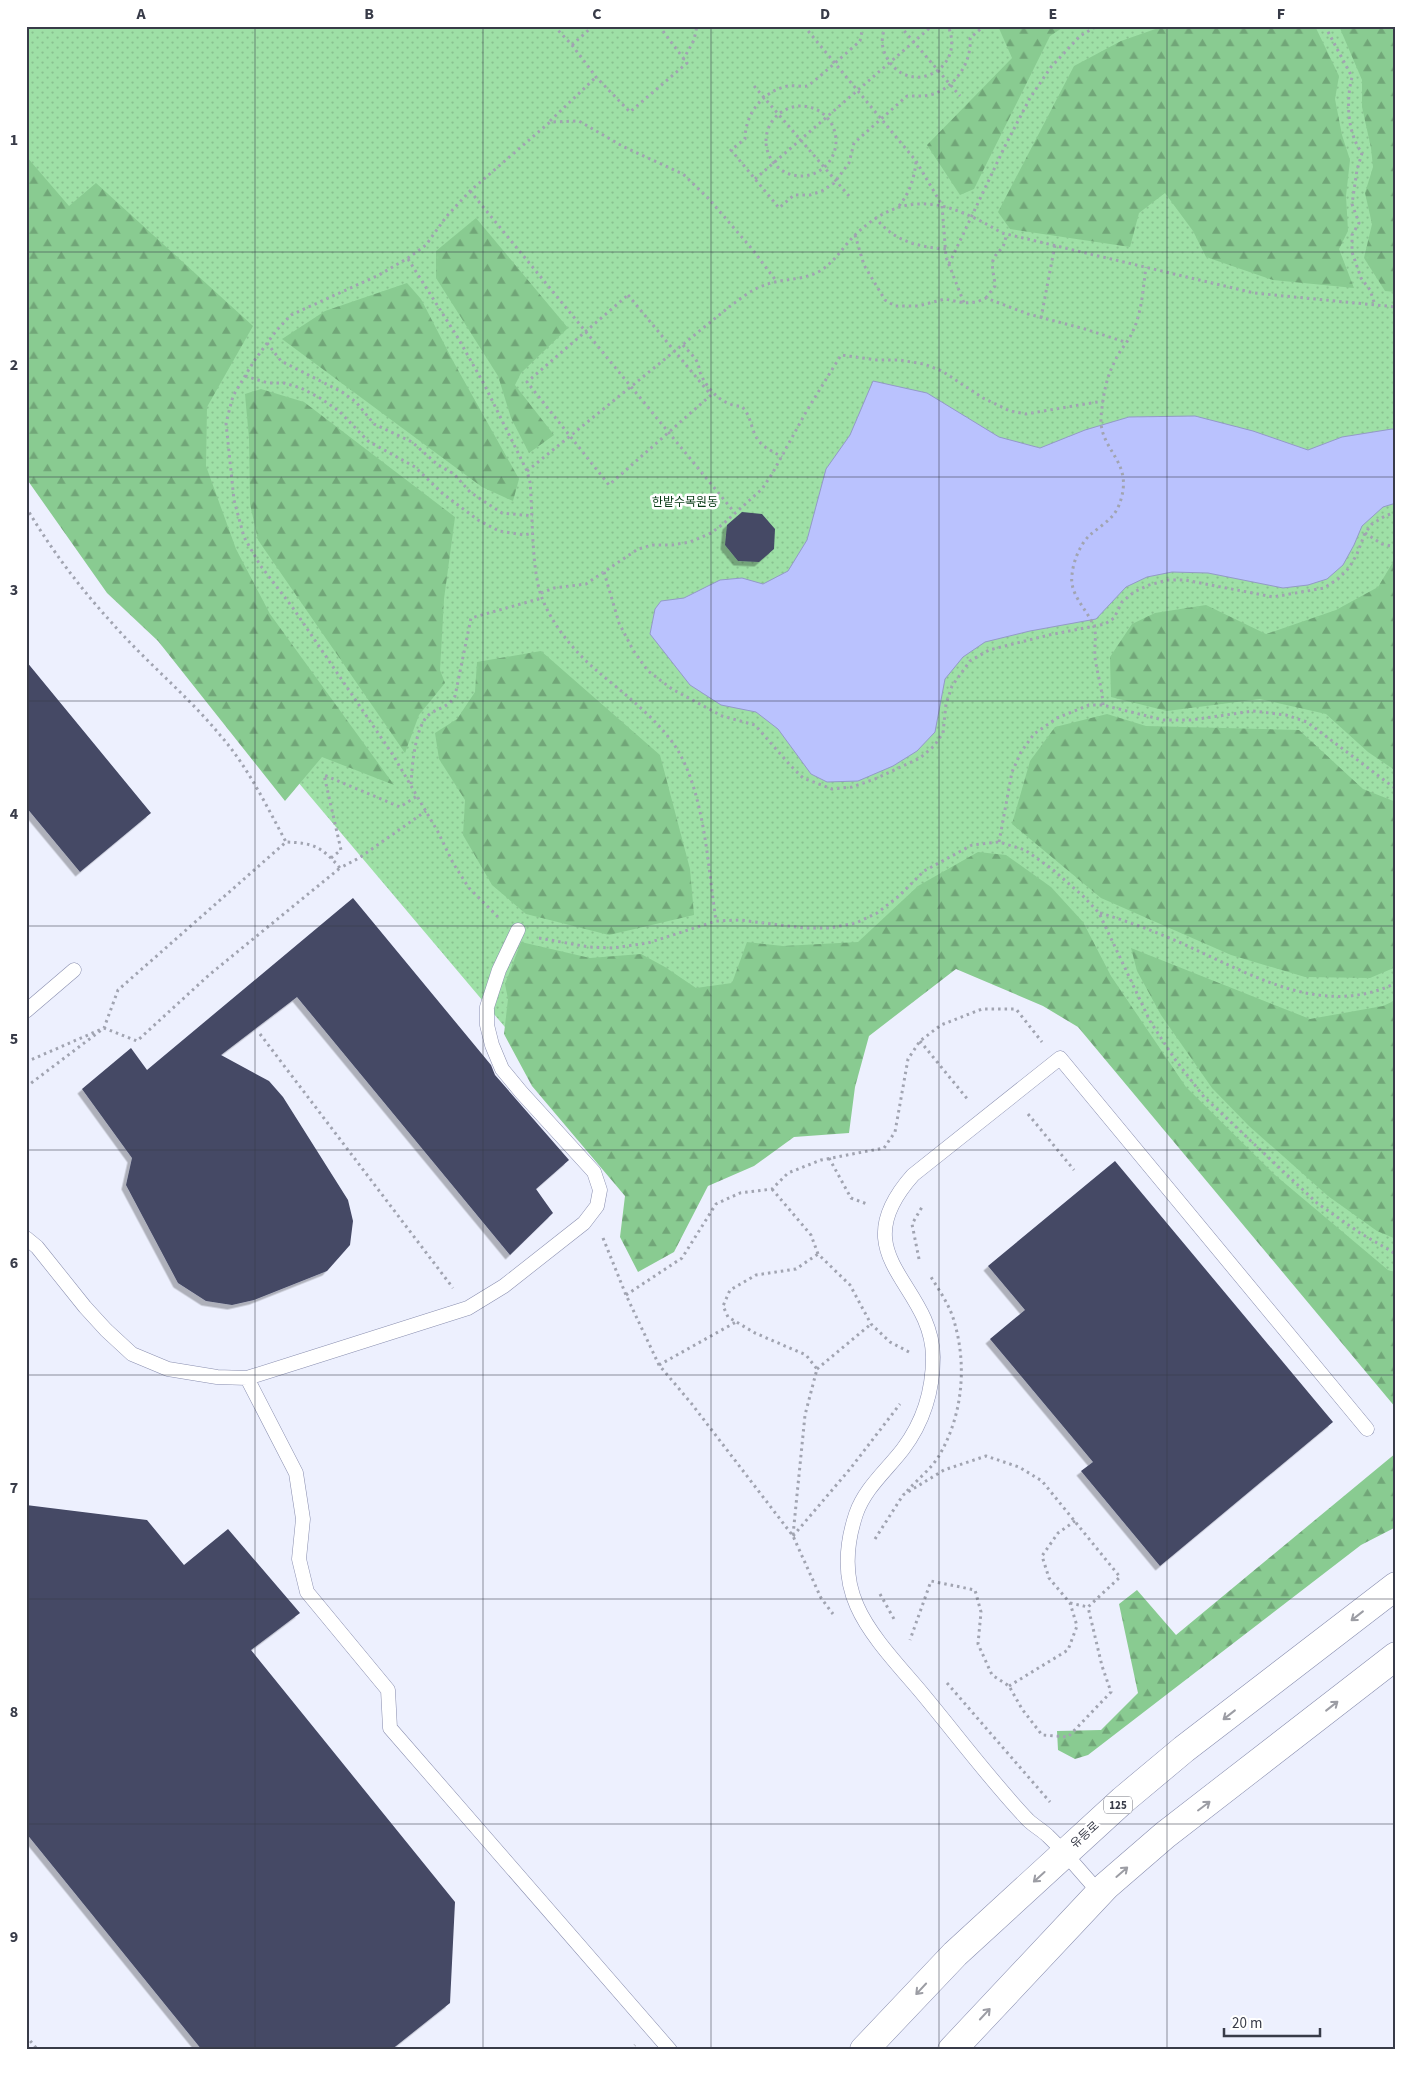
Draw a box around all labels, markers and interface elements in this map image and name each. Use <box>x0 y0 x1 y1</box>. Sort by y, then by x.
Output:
text: A <box>135 3 146 25</box>
text: B <box>364 3 374 25</box>
text: C <box>592 3 602 25</box>
text: D <box>820 3 830 25</box>
text: E <box>1049 3 1057 25</box>
text: F <box>1277 3 1285 25</box>
text: 1 <box>10 129 18 151</box>
text: 2 <box>10 354 18 376</box>
park label: 한밭수목원동 <box>652 494 718 511</box>
text: 3 <box>10 579 18 601</box>
text: 4 <box>10 803 19 825</box>
text: 5 <box>10 1028 18 1050</box>
text: 6 <box>10 1252 18 1274</box>
text: 7 <box>10 1477 18 1499</box>
one-way arrow <box>1351 1610 1364 1621</box>
text: 8 <box>10 1701 18 1723</box>
one-way arrow <box>1325 1701 1338 1712</box>
one-way arrow <box>1222 1710 1236 1720</box>
road number: 125 <box>1104 1796 1132 1814</box>
one-way arrow <box>1197 1801 1211 1811</box>
street label: 유등로 <box>1067 1818 1103 1852</box>
one-way arrow <box>1115 1867 1128 1878</box>
one-way arrow <box>1032 1871 1045 1883</box>
text: 9 <box>10 1926 18 1948</box>
one-way arrow <box>915 1983 927 1996</box>
scale bar <box>1224 2006 1321 2038</box>
one-way arrow <box>979 2008 991 2021</box>
text: 20 m <box>1232 2013 1262 2034</box>

